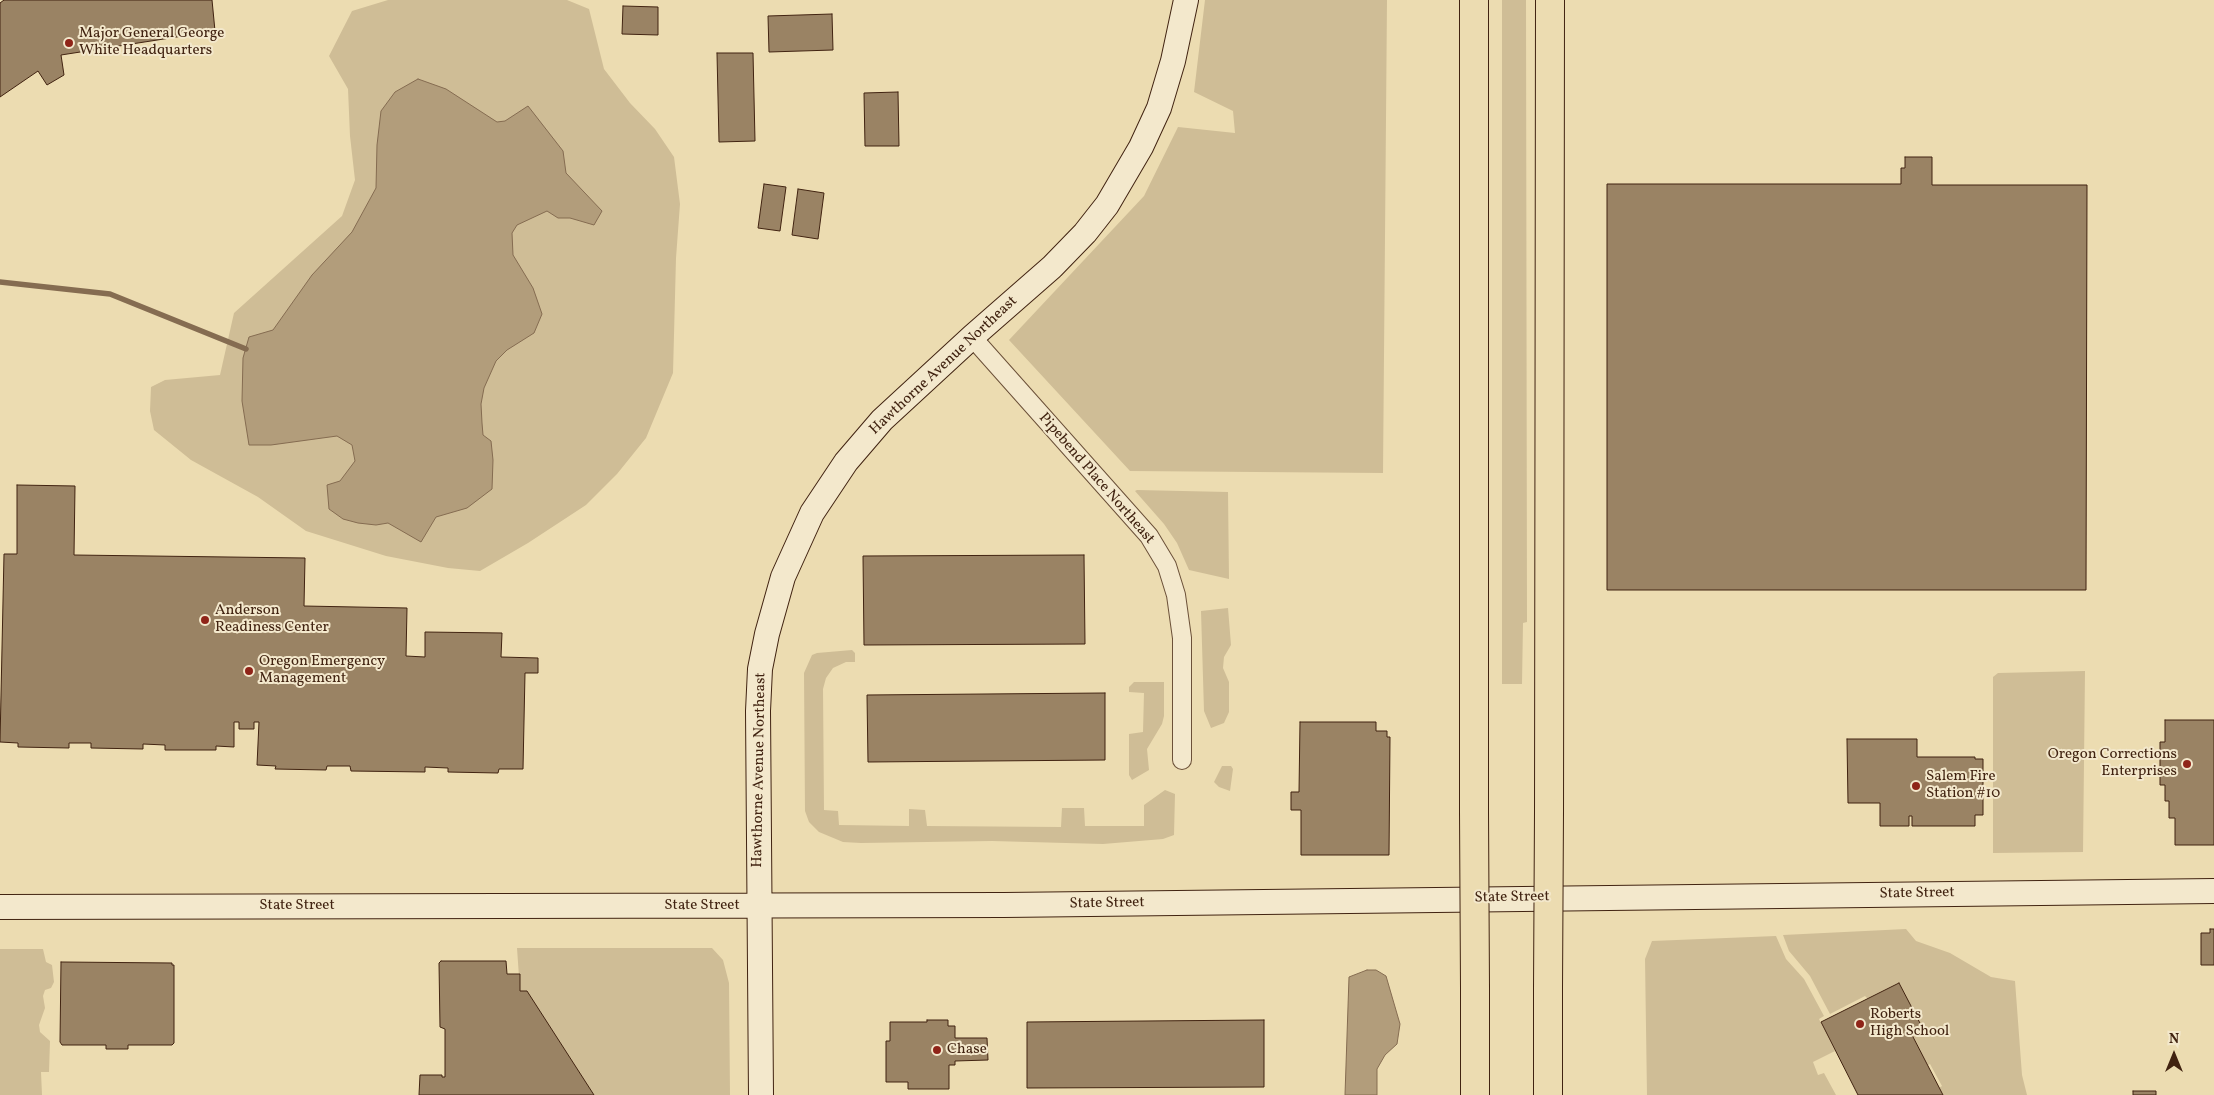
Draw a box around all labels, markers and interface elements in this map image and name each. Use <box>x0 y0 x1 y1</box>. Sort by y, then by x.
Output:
place label: Major General George White Headquarters <box>79 25 224 60</box>
marker: Major General George White Headquarters <box>63 37 75 49</box>
street label: Hawthorne Avenue Northeast <box>866 293 1022 439</box>
street label: Pipebend Place Northeast <box>1034 410 1158 548</box>
place label: Anderson Readiness Center <box>215 602 329 637</box>
marker: Anderson Readiness Center <box>199 614 211 626</box>
place label: Oregon Emergency Management <box>259 653 385 688</box>
marker: Oregon Emergency Management <box>243 665 255 677</box>
street label: Hawthorne Avenue Northeast <box>749 672 771 868</box>
place label: Oregon Corrections Enterprises <box>2048 746 2177 781</box>
marker: Oregon Corrections Enterprises <box>2181 758 2193 770</box>
place label: Salem Fire Station #10 <box>1926 768 2000 803</box>
marker: Salem Fire Station #10 <box>1910 780 1922 792</box>
street label: State Street <box>1879 884 1955 904</box>
street label: State Street <box>1474 888 1550 908</box>
street label: State Street <box>1069 894 1145 914</box>
street label: State Street <box>259 897 335 915</box>
street label: State Street <box>664 897 740 915</box>
place label: Roberts High School <box>1870 1006 1949 1041</box>
marker: Roberts High School <box>1854 1018 1866 1030</box>
north arrow <box>2149 1030 2199 1080</box>
text: N <box>2169 1030 2179 1049</box>
place label: Chase <box>947 1041 987 1059</box>
marker: Chase <box>931 1044 943 1056</box>

